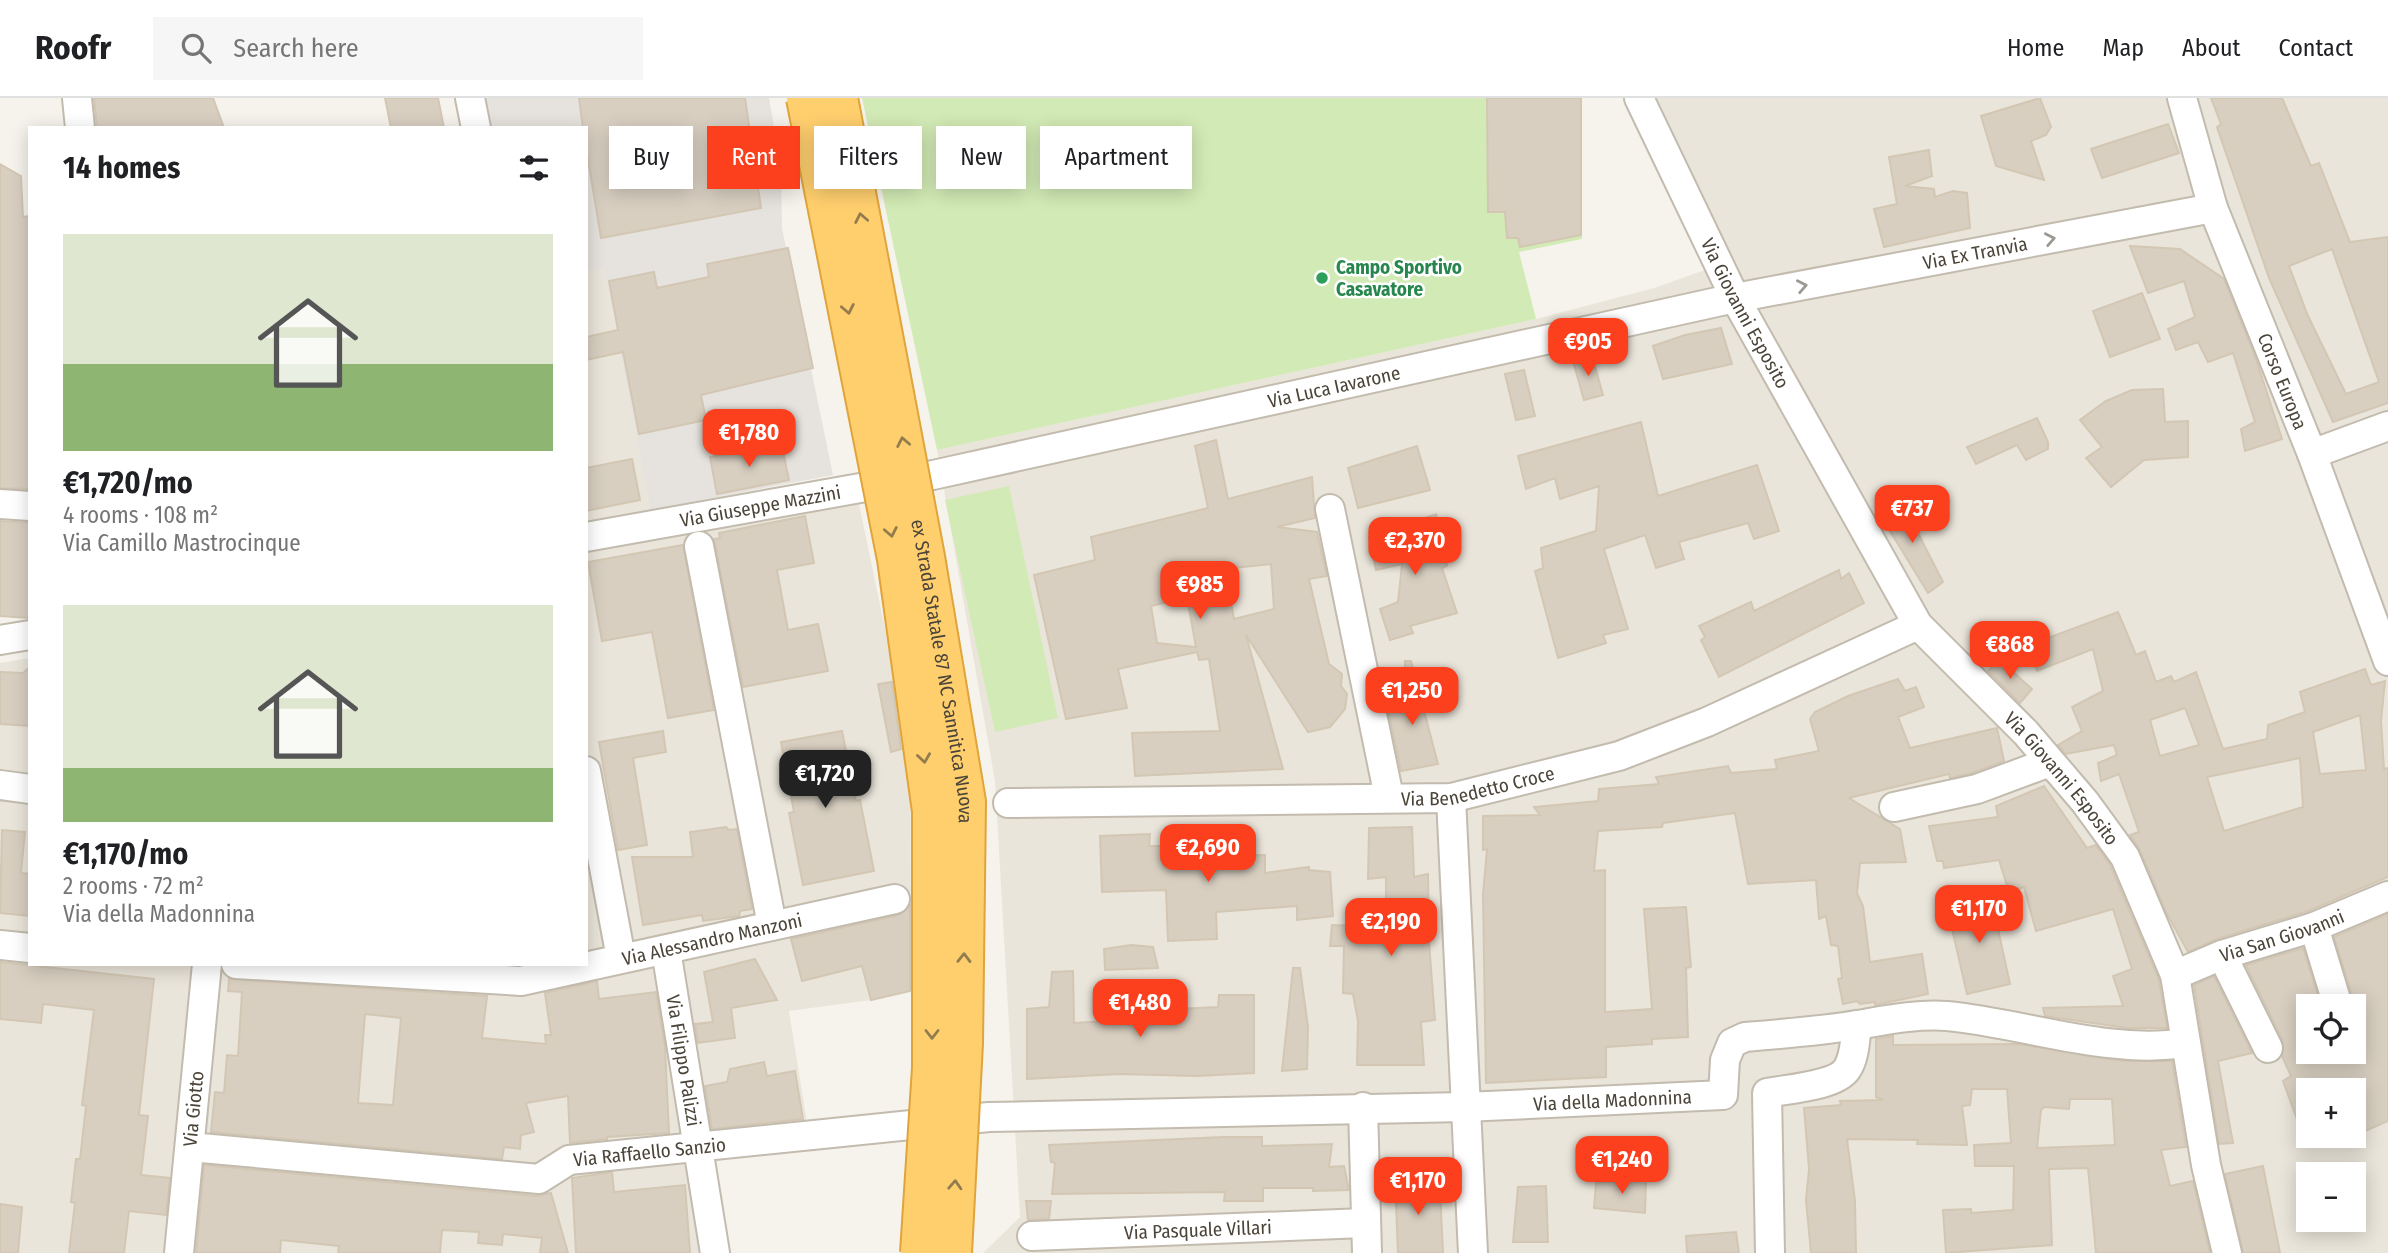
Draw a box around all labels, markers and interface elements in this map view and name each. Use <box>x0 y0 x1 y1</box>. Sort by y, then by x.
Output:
search box <box>153 17 643 80</box>
text: Roofr <box>35 28 111 68</box>
icon: search <box>177 29 215 67</box>
text: Search here <box>233 33 359 64</box>
text: Home <box>2007 34 2064 62</box>
text: Map <box>2102 34 2144 62</box>
text: About <box>2182 34 2240 62</box>
text: Contact <box>2278 34 2353 62</box>
chip: Buy <box>609 126 693 189</box>
chip: Rent <box>707 126 800 189</box>
chip: Filters <box>814 126 922 189</box>
chip: New <box>936 126 1026 189</box>
chip: Apartment <box>1040 126 1192 189</box>
icon: filters <box>515 149 553 187</box>
text: 14 homes <box>63 150 180 186</box>
one-way arrow <box>854 212 869 224</box>
street label: Via Ex Tranvia <box>1921 232 2029 274</box>
one-way arrow <box>2044 232 2056 247</box>
street label: Via Giovanni Esposito <box>1696 234 1795 392</box>
place label: Campo Sportivo Casavatore <box>1336 256 1462 301</box>
marker: Campo Sportivo Casavatore <box>1314 270 1330 286</box>
one-way arrow <box>1796 279 1808 294</box>
icon: home <box>245 280 371 406</box>
one-way arrow <box>839 303 854 315</box>
pin: €905 <box>1547 318 1629 378</box>
text: €905 <box>1564 327 1612 355</box>
street label: Corso Europa <box>2253 330 2312 433</box>
street label: Via Luca Iavarone <box>1265 361 1402 412</box>
pin: €1,780 <box>692 410 806 469</box>
text: €1,780 <box>719 418 779 446</box>
one-way arrow <box>896 436 911 448</box>
text: €1,720/mo <box>63 465 193 501</box>
street label: Via Giuseppe Mazzini <box>678 480 842 532</box>
pin: €737 <box>1871 486 1953 545</box>
text: €737 <box>1891 494 1933 522</box>
text: 4 rooms · 108 m² <box>63 501 218 529</box>
street label: ex Strada Statale 87 NC Sannitica Nuova <box>907 517 978 824</box>
pin: €2,370 <box>1358 518 1472 577</box>
one-way arrow <box>883 526 898 538</box>
text: €2,370 <box>1384 526 1446 554</box>
text: Via Camillo Mastrocinque <box>63 529 301 557</box>
pin: €985 <box>1159 561 1241 621</box>
text: €985 <box>1176 570 1224 598</box>
pin: €868 <box>1969 622 2051 681</box>
text: €868 <box>1986 630 2034 658</box>
icon: home <box>245 651 371 777</box>
pin: €1,250 <box>1355 668 1469 727</box>
text: €1,250 <box>1381 676 1443 704</box>
street label: Via Giovanni Esposito <box>2000 707 2124 849</box>
pin: €1,720 <box>768 750 882 810</box>
one-way arrow <box>917 752 932 763</box>
text: €1,720 <box>795 759 855 787</box>
street label: Via Benedetto Croce <box>1401 761 1557 810</box>
pin: €2,690 <box>1151 824 1265 884</box>
text: €2,690 <box>1176 833 1240 861</box>
text: €1,170/mo <box>63 836 188 872</box>
text: 2 rooms · 72 m² <box>63 872 204 900</box>
pin: €1,170 <box>1922 886 2036 945</box>
text: €1,170 <box>1951 894 2007 922</box>
pin: €2,190 <box>1334 898 1448 958</box>
text: Via della Madonnina <box>63 900 255 928</box>
street label: Via San Giovanni <box>2217 904 2347 967</box>
text: €2,190 <box>1361 907 1421 935</box>
street label: Via Alessandro Manzoni <box>620 908 804 970</box>
one-way arrow <box>956 952 972 962</box>
pin: €1,480 <box>1083 979 1197 1039</box>
text: €1,480 <box>1109 988 1171 1016</box>
street label: Via Filippo Palizzi <box>662 993 706 1128</box>
map controls <box>2296 994 2366 1232</box>
button: locate <box>2296 994 2366 1064</box>
one-way arrow <box>924 1029 940 1039</box>
street label: Via Giotto <box>178 1070 208 1148</box>
button: + <box>2296 1078 2366 1148</box>
street label: Via della Madonnina <box>1533 1085 1692 1115</box>
street label: Via Raffaello Sanzio <box>572 1133 727 1171</box>
pin: €1,240 <box>1565 1136 1679 1196</box>
text: €1,240 <box>1591 1145 1653 1173</box>
pin: €1,170 <box>1361 1158 1475 1217</box>
button: − <box>2296 1162 2366 1232</box>
text: €1,170 <box>1390 1166 1446 1194</box>
one-way arrow <box>948 1179 963 1190</box>
street label: Via Pasquale Villari <box>1124 1215 1272 1244</box>

